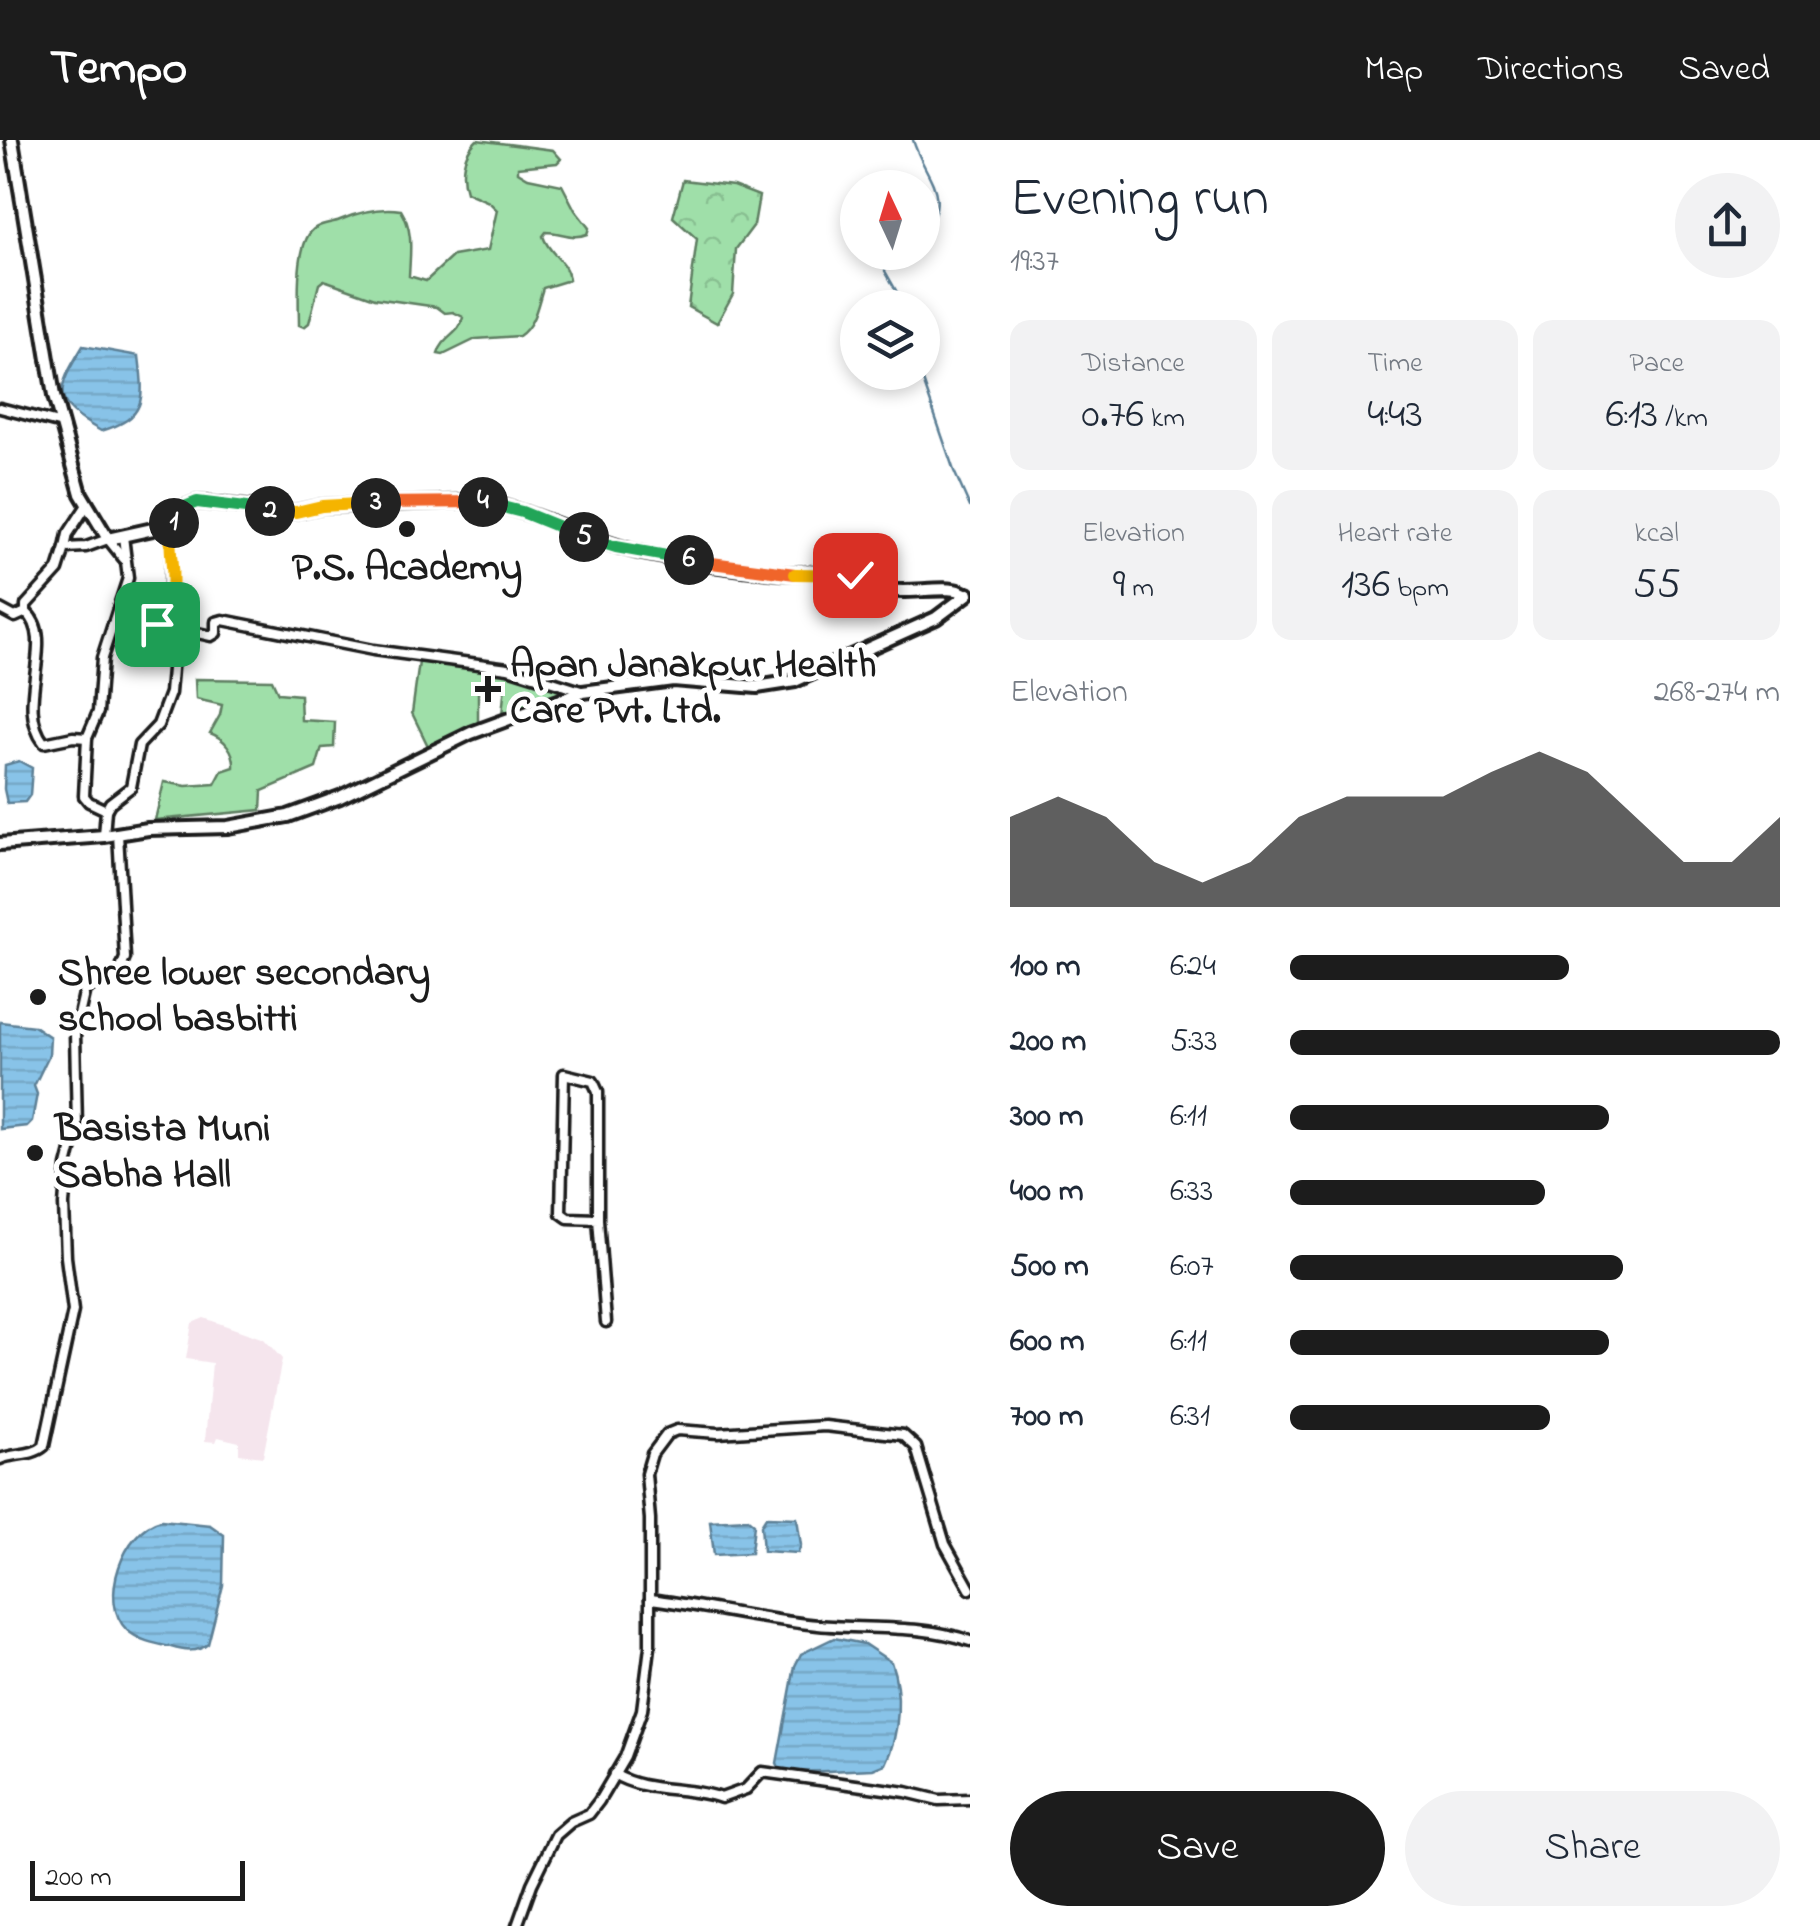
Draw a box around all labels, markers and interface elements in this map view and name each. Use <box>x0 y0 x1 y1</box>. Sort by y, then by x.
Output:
text: Tempo <box>50 35 187 105</box>
text: Map <box>1364 45 1423 96</box>
text: Directions <box>1478 45 1624 96</box>
text: Saved <box>1679 45 1770 96</box>
text: Evening run <box>1010 161 1269 241</box>
north arrow <box>840 170 940 270</box>
map controls <box>840 170 940 390</box>
button: share <box>1675 173 1780 278</box>
text: 19:37 <box>1010 239 1059 286</box>
button: layers <box>840 290 940 390</box>
text: Distance <box>1082 344 1185 385</box>
text: Time <box>1367 344 1423 385</box>
text: Pace <box>1629 344 1684 385</box>
text: 0.76 <box>1082 385 1144 446</box>
text: 4:43 <box>1367 385 1423 446</box>
text: 6:13 <box>1605 385 1658 446</box>
text: km <box>1144 399 1185 440</box>
text: /km <box>1658 399 1708 440</box>
pin: 4 <box>458 477 508 527</box>
pin: 3 <box>351 478 401 528</box>
text: 4 <box>477 481 489 522</box>
text: 3 <box>370 482 382 523</box>
pin: 2 <box>245 486 295 536</box>
text: 2 <box>263 490 277 531</box>
pin: 1 <box>149 498 199 548</box>
text: 1 <box>170 502 178 543</box>
pin: 5 <box>559 512 609 562</box>
text: Elevation <box>1082 514 1185 555</box>
text: Heart rate <box>1338 514 1452 555</box>
text: kcal <box>1634 514 1679 555</box>
text: 5 <box>576 516 592 557</box>
marker: P.S. Academy <box>396 518 418 540</box>
pin <box>813 533 898 618</box>
pin: 6 <box>664 535 714 585</box>
text: 6 <box>683 539 695 580</box>
place label: P.S. Academy <box>292 540 522 599</box>
icon: check <box>828 548 883 603</box>
text: 9 <box>1113 555 1125 616</box>
text: 136 <box>1341 555 1390 616</box>
text: 55 <box>1633 555 1681 616</box>
text: m <box>1125 569 1154 610</box>
text: bpm <box>1390 569 1449 610</box>
pin <box>115 582 200 667</box>
icon: arrive <box>130 597 185 652</box>
place label: Apan Janakpur Health Care Pvt. Ltd. <box>510 637 877 742</box>
text: Elevation <box>1010 670 1128 717</box>
text: 268–274 m <box>1654 670 1780 717</box>
marker: Apan Janakpur Health Care Pvt. Ltd. <box>475 676 501 702</box>
text: 100 m <box>1010 944 1081 991</box>
text: 6:24 <box>1170 944 1216 991</box>
place label: Shree lower secondary school basbitti <box>58 945 430 1050</box>
marker: Shree lower secondary school basbitti <box>27 986 49 1008</box>
text: 200 m <box>1010 1019 1086 1066</box>
text: 5:33 <box>1170 1019 1217 1066</box>
text: 300 m <box>1010 1094 1084 1141</box>
text: 6:11 <box>1170 1094 1207 1141</box>
place label: Basista Muni Sabha Hall <box>53 1101 270 1206</box>
marker: Basista Muni Sabha Hall <box>24 1142 46 1164</box>
text: 400 m <box>1010 1169 1084 1216</box>
text: 6:33 <box>1170 1169 1213 1216</box>
text: 500 m <box>1010 1244 1089 1291</box>
text: 6:07 <box>1170 1244 1214 1291</box>
text: 600 m <box>1010 1319 1085 1366</box>
text: 6:11 <box>1170 1319 1207 1366</box>
text: 700 m <box>1010 1394 1084 1441</box>
text: 6:31 <box>1170 1394 1210 1441</box>
button: Save <box>1010 1791 1385 1906</box>
button: Share <box>1405 1791 1780 1906</box>
scale bar <box>30 1856 245 1900</box>
text: 200 m <box>45 1858 112 1899</box>

